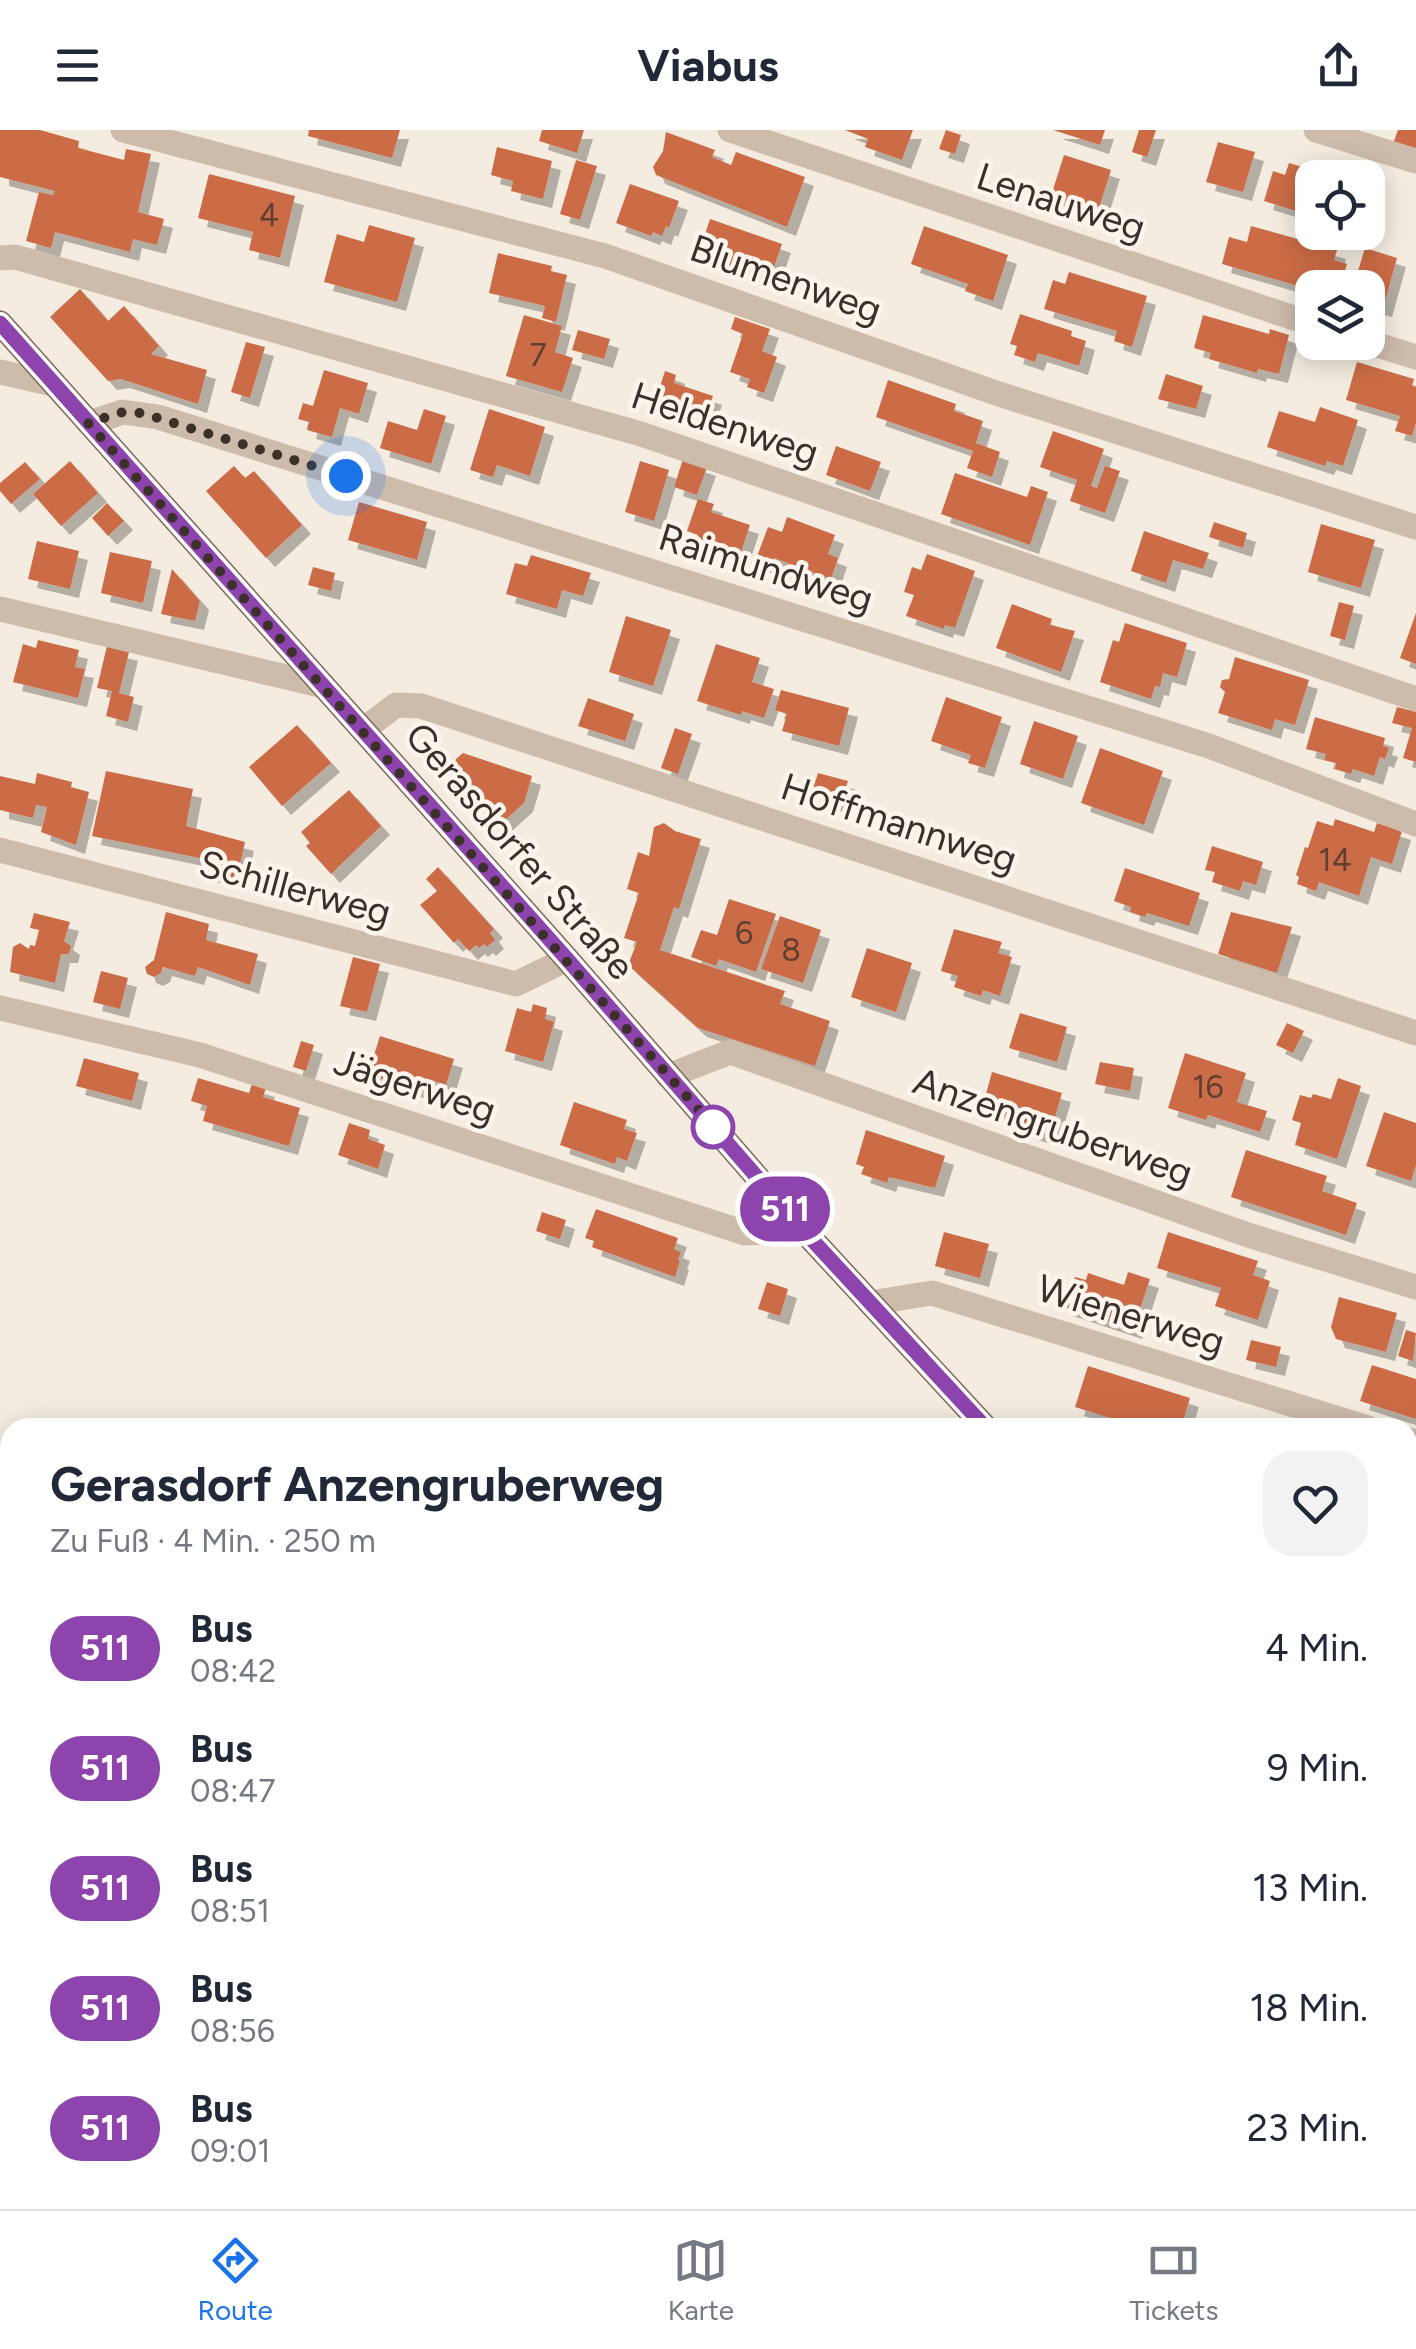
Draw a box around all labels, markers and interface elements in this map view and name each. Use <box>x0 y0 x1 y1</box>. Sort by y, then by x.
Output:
icon: menu <box>50 38 105 93</box>
text: Viabus <box>637 38 779 92</box>
icon: share <box>1311 38 1366 93</box>
street label: Lenauweg <box>971 153 1151 251</box>
map controls <box>1295 160 1385 360</box>
button: locate <box>1295 160 1385 250</box>
house number: 4 <box>259 196 279 234</box>
street label: Blumenweg <box>684 225 888 333</box>
button: layers <box>1295 270 1385 360</box>
house number: 7 <box>529 336 547 374</box>
street label: Heldenweg <box>626 372 824 476</box>
your location <box>321 451 371 501</box>
street label: Raimundweg <box>653 514 879 622</box>
street label: Gerasdorfer Straße <box>396 713 644 989</box>
street label: Hoffmannweg <box>775 763 1023 883</box>
street label: Schillerweg <box>194 840 396 936</box>
house number: 14 <box>1318 841 1352 879</box>
house number: 6 <box>735 914 753 952</box>
house number: 8 <box>781 931 801 969</box>
street label: Jägerweg <box>328 1038 502 1134</box>
street label: Anzengruberweg <box>907 1058 1199 1196</box>
house number: 16 <box>1192 1068 1224 1106</box>
unlabelled marker <box>692 1106 734 1148</box>
line badge: 511 <box>728 1176 842 1242</box>
text: 511 <box>760 1188 810 1230</box>
street label: Wienerweg <box>1032 1265 1230 1365</box>
button: heart <box>1263 1451 1368 1556</box>
text: Gerasdorf Anzengruberweg <box>50 1455 664 1513</box>
text: Zu Fuß · 4 Min. · 250 m <box>50 1522 376 1560</box>
text: Bus <box>190 1606 253 1652</box>
text: 4 Min. <box>1265 1625 1368 1671</box>
text: 511 <box>80 1627 130 1669</box>
text: 08:42 <box>190 1652 276 1690</box>
text: Bus <box>190 1726 253 1772</box>
text: 9 Min. <box>1267 1745 1368 1791</box>
text: 511 <box>80 1747 130 1789</box>
text: 08:47 <box>190 1772 275 1810</box>
text: Bus <box>190 1846 253 1892</box>
text: 13 Min. <box>1252 1865 1368 1911</box>
text: 511 <box>80 1867 130 1909</box>
text: 08:51 <box>190 1892 270 1930</box>
text: Bus <box>190 1966 253 2012</box>
text: 18 Min. <box>1250 1985 1368 2031</box>
text: 511 <box>80 1987 130 2029</box>
text: 08:56 <box>190 2012 275 2050</box>
text: Bus <box>190 2086 253 2132</box>
text: 23 Min. <box>1247 2105 1368 2151</box>
text: 511 <box>80 2107 130 2149</box>
text: 09:01 <box>190 2132 270 2170</box>
tab: Route <box>198 2233 273 2327</box>
tab: Karte <box>668 2233 734 2327</box>
tab: Tickets <box>1129 2233 1218 2327</box>

